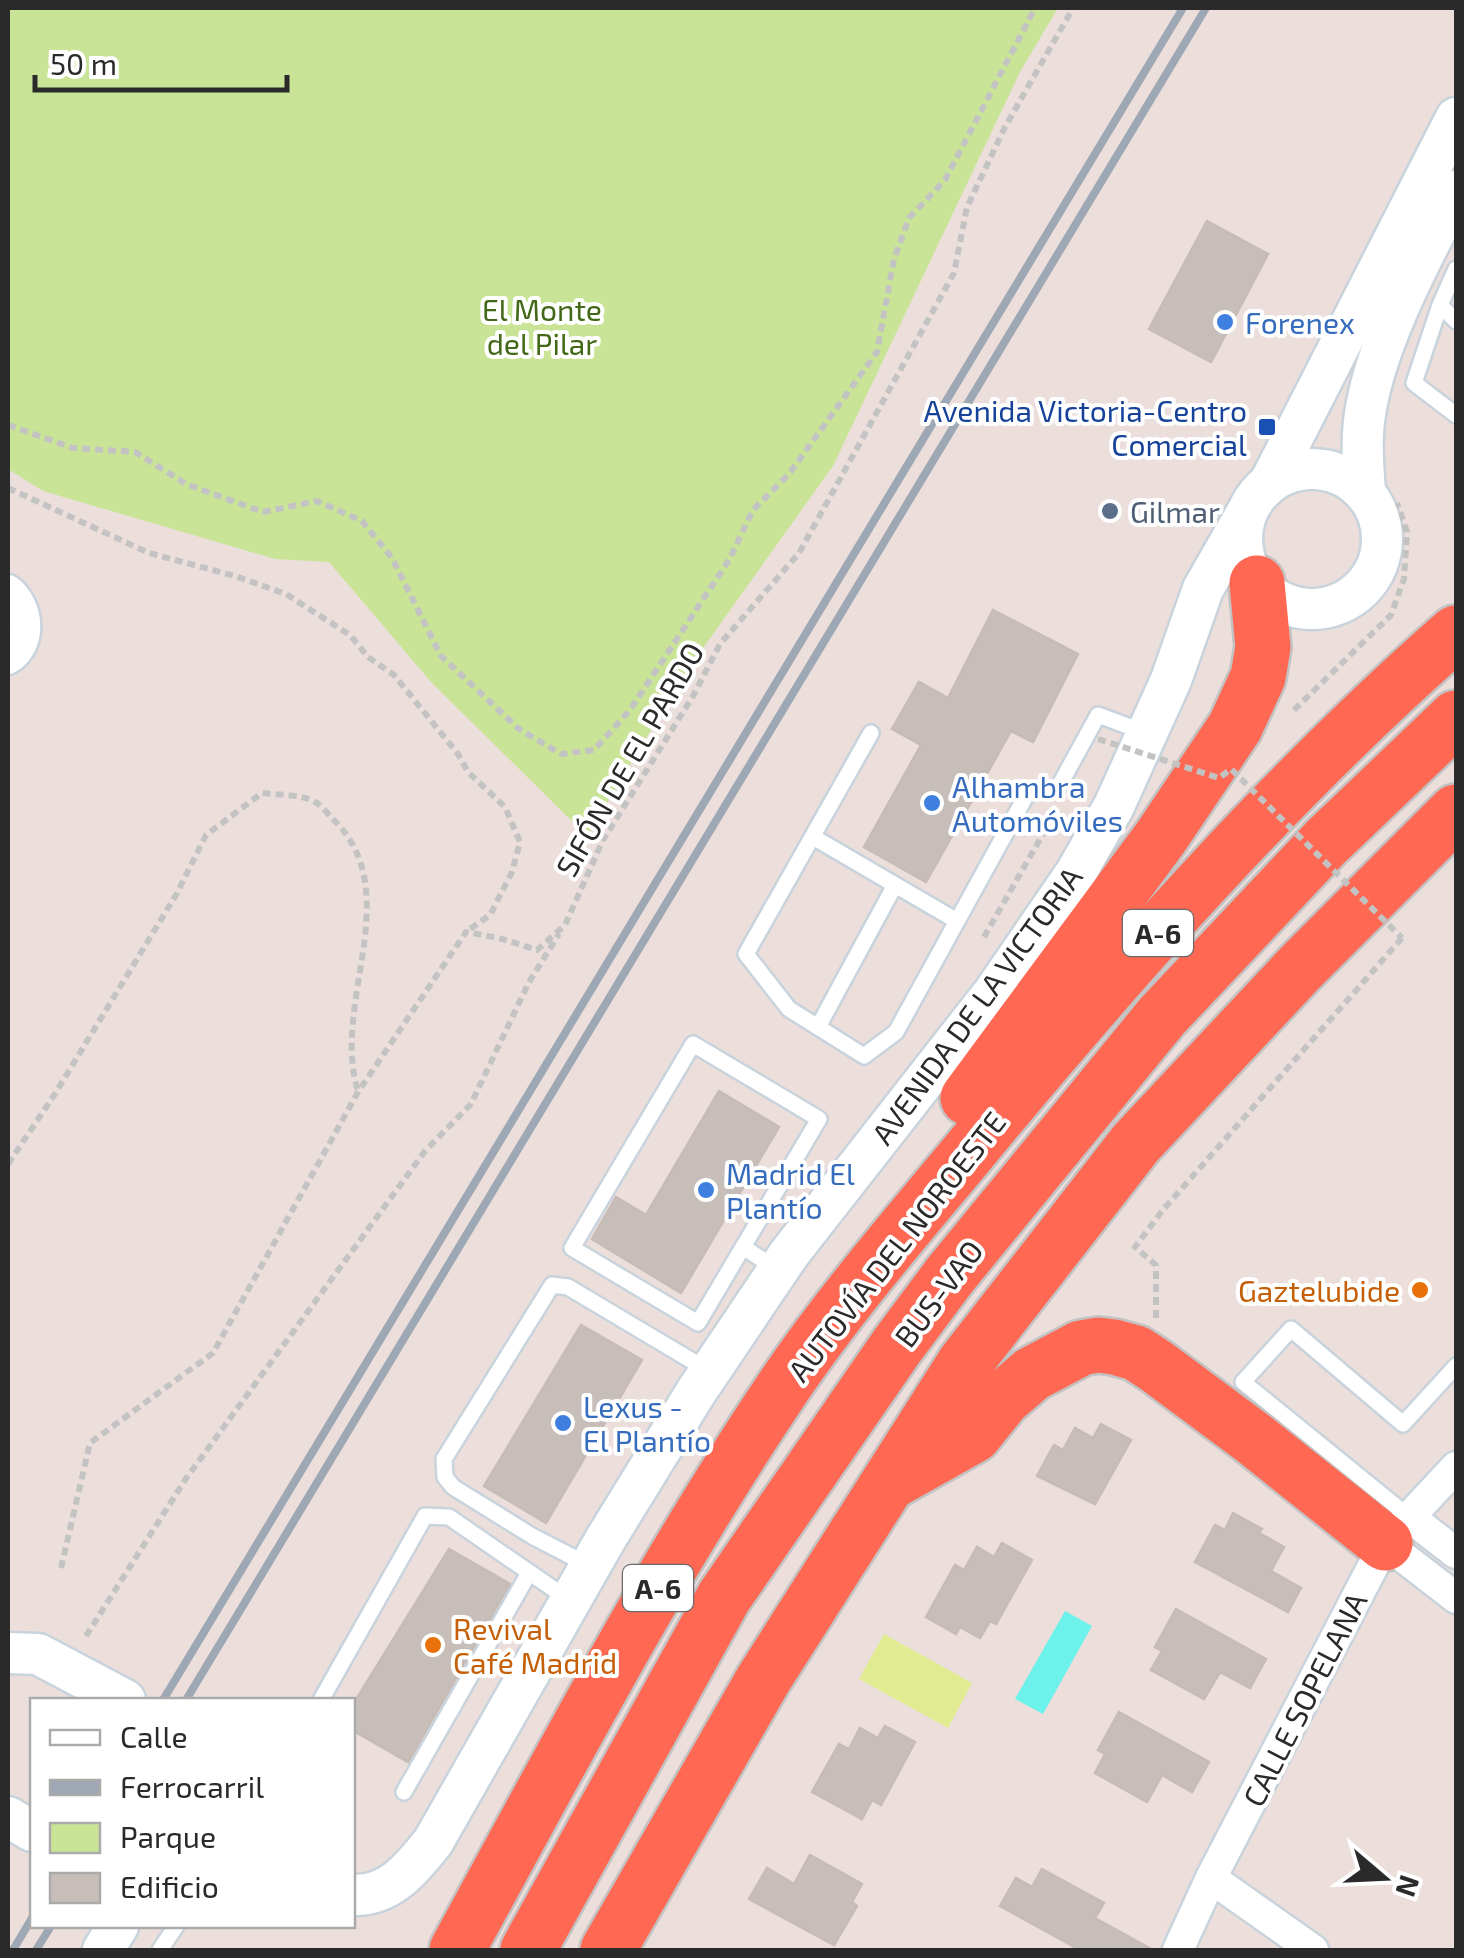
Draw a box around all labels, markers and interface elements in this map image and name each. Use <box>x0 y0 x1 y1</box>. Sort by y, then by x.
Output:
scale bar <box>35 30 288 92</box>
text: 50 m <box>50 45 117 81</box>
park label: El Monte del Pilar <box>482 291 602 361</box>
place label: Forenex <box>1245 304 1355 340</box>
marker: Forenex <box>1214 311 1236 333</box>
place label: Avenida Victoria-Centro Comercial <box>924 392 1247 462</box>
marker: Avenida Victoria-Centro Comercial <box>1256 416 1278 438</box>
place label: Gilmar <box>1130 493 1220 529</box>
marker: Gilmar <box>1099 500 1121 522</box>
street label: SIFÓN DE EL PARDO <box>547 636 711 882</box>
place label: Alhambra Automóviles <box>952 768 1123 838</box>
marker: Alhambra Automóviles <box>921 792 943 814</box>
street label: AVENIDA DE LA VICTORIA <box>863 859 1089 1151</box>
road number: A-6 <box>1123 910 1193 956</box>
street label: AUTOVÍA DEL NOROESTE <box>780 1104 1012 1388</box>
place label: Madrid El Plantío <box>726 1155 855 1225</box>
marker: Madrid El Plantío <box>695 1179 717 1201</box>
street label: BUS-VAO <box>886 1233 990 1353</box>
place label: Gaztelubide <box>1238 1272 1400 1308</box>
marker: Gaztelubide <box>1409 1279 1431 1301</box>
place label: Lexus - El Plantío <box>583 1388 711 1458</box>
marker: Lexus - El Plantío <box>552 1412 574 1434</box>
road number: A-6 <box>623 1565 693 1611</box>
street label: CALLE SOPELANA <box>1235 1586 1374 1812</box>
place label: Revival Café Madrid <box>453 1610 617 1680</box>
marker: Revival Café Madrid <box>422 1634 444 1656</box>
legend <box>30 1698 355 1928</box>
text: Calle <box>120 1718 188 1754</box>
text: Ferrocarril <box>120 1768 264 1804</box>
text: Parque <box>120 1818 216 1854</box>
north arrow <box>1334 1828 1434 1928</box>
text: Edificio <box>120 1868 219 1904</box>
text: N <box>1389 1871 1428 1902</box>

